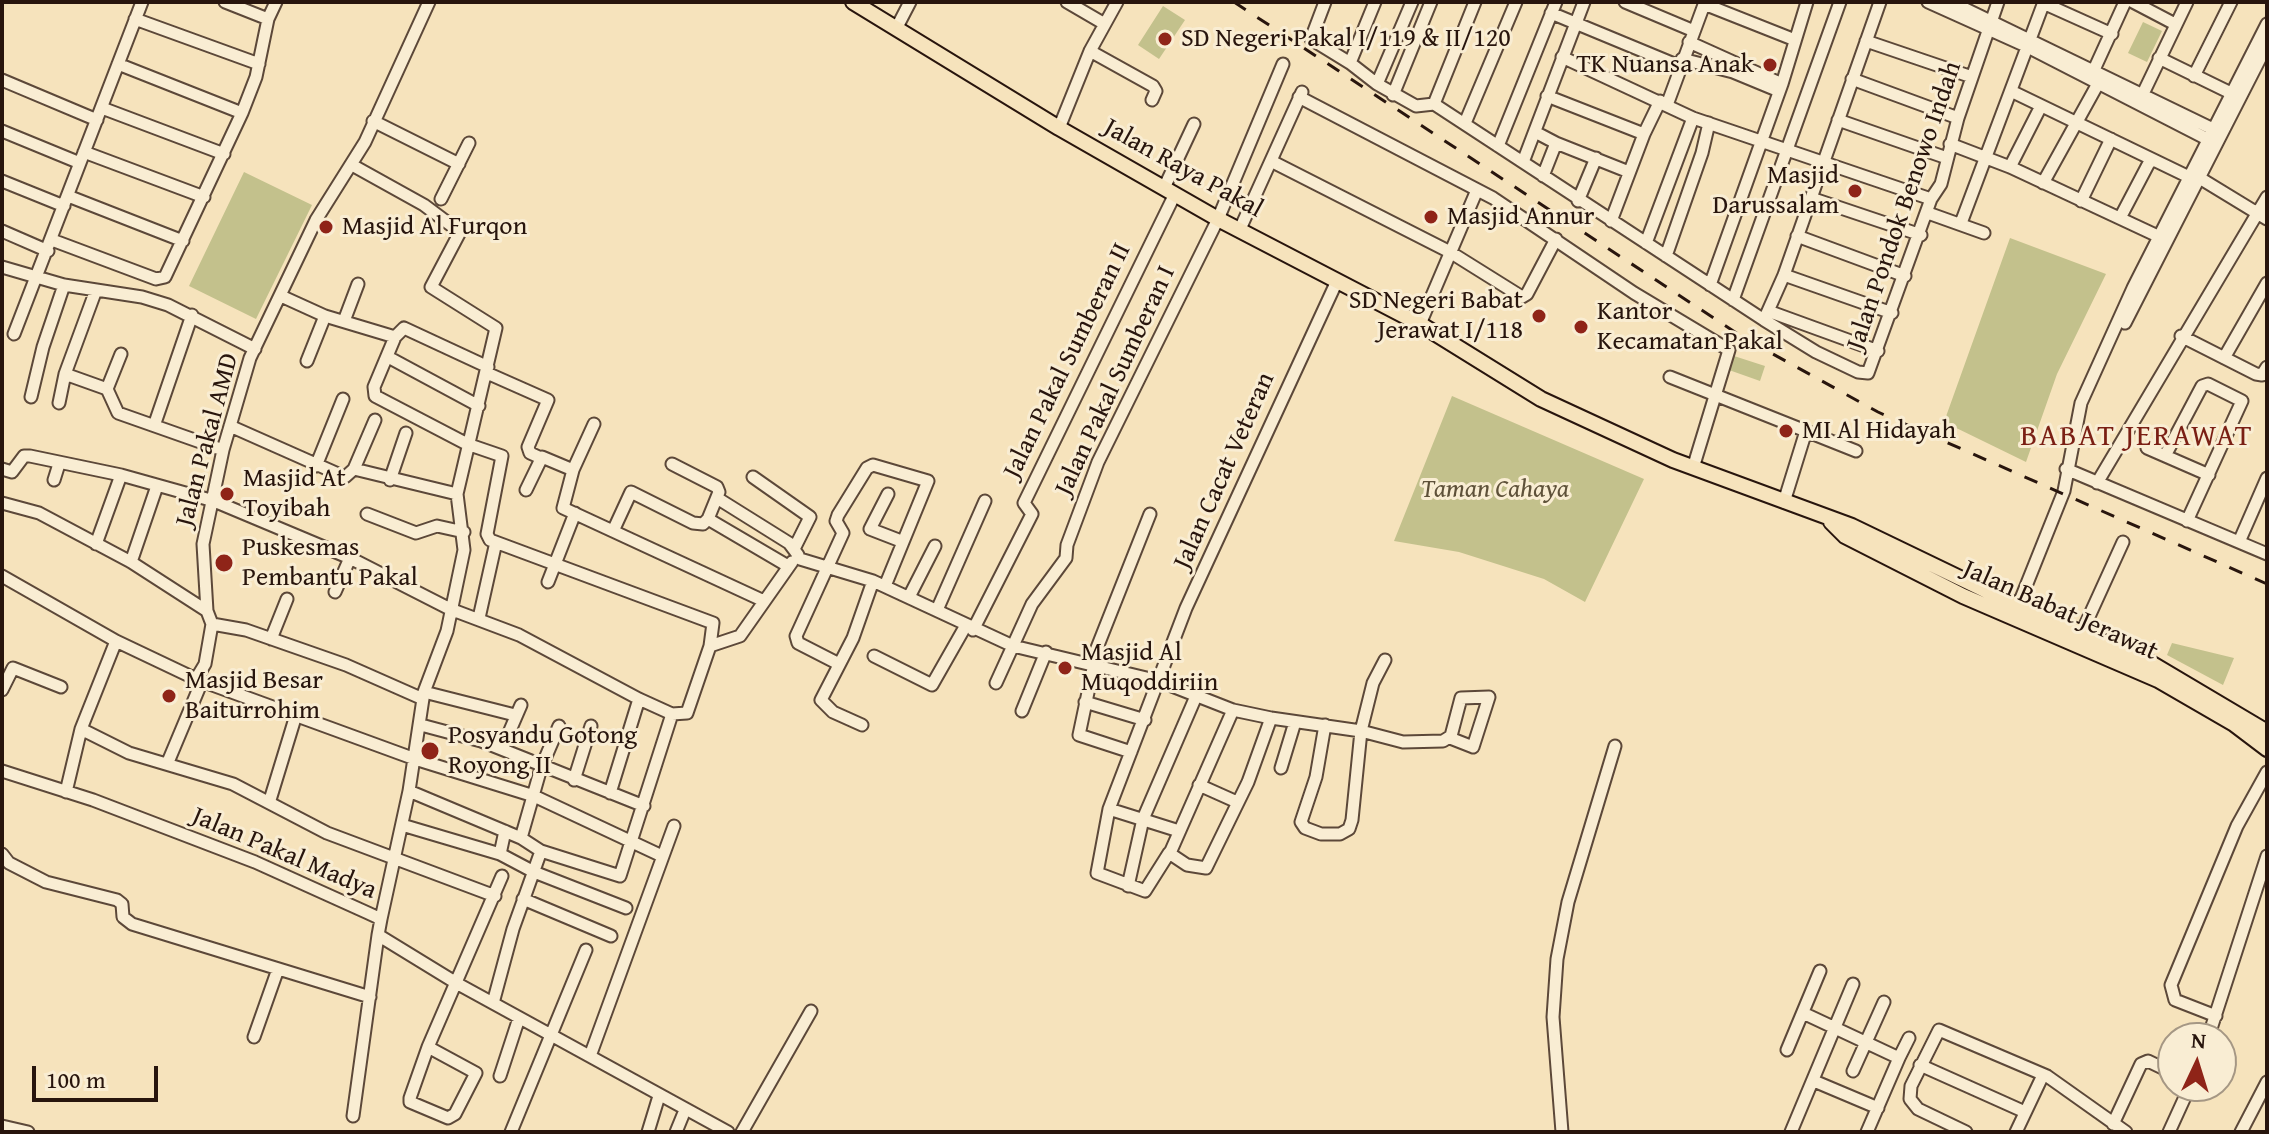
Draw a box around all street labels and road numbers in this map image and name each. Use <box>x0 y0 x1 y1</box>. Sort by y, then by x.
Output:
street label: Jalan Pondok Benowo Indah <box>1841 58 1969 354</box>
street label: Jalan Raya Pakal <box>1098 112 1268 226</box>
street label: Jalan Pakal Sumberan II <box>997 238 1139 484</box>
street label: Jalan Pakal Sumberan I <box>1049 261 1183 501</box>
street label: Jalan Pakal AMD <box>170 350 246 530</box>
street label: Jalan Cacat Veteran <box>1168 368 1282 574</box>
street label: Jalan Babat Jerawat <box>1958 554 2162 668</box>
street label: Jalan Pakal Madya <box>187 801 381 907</box>

